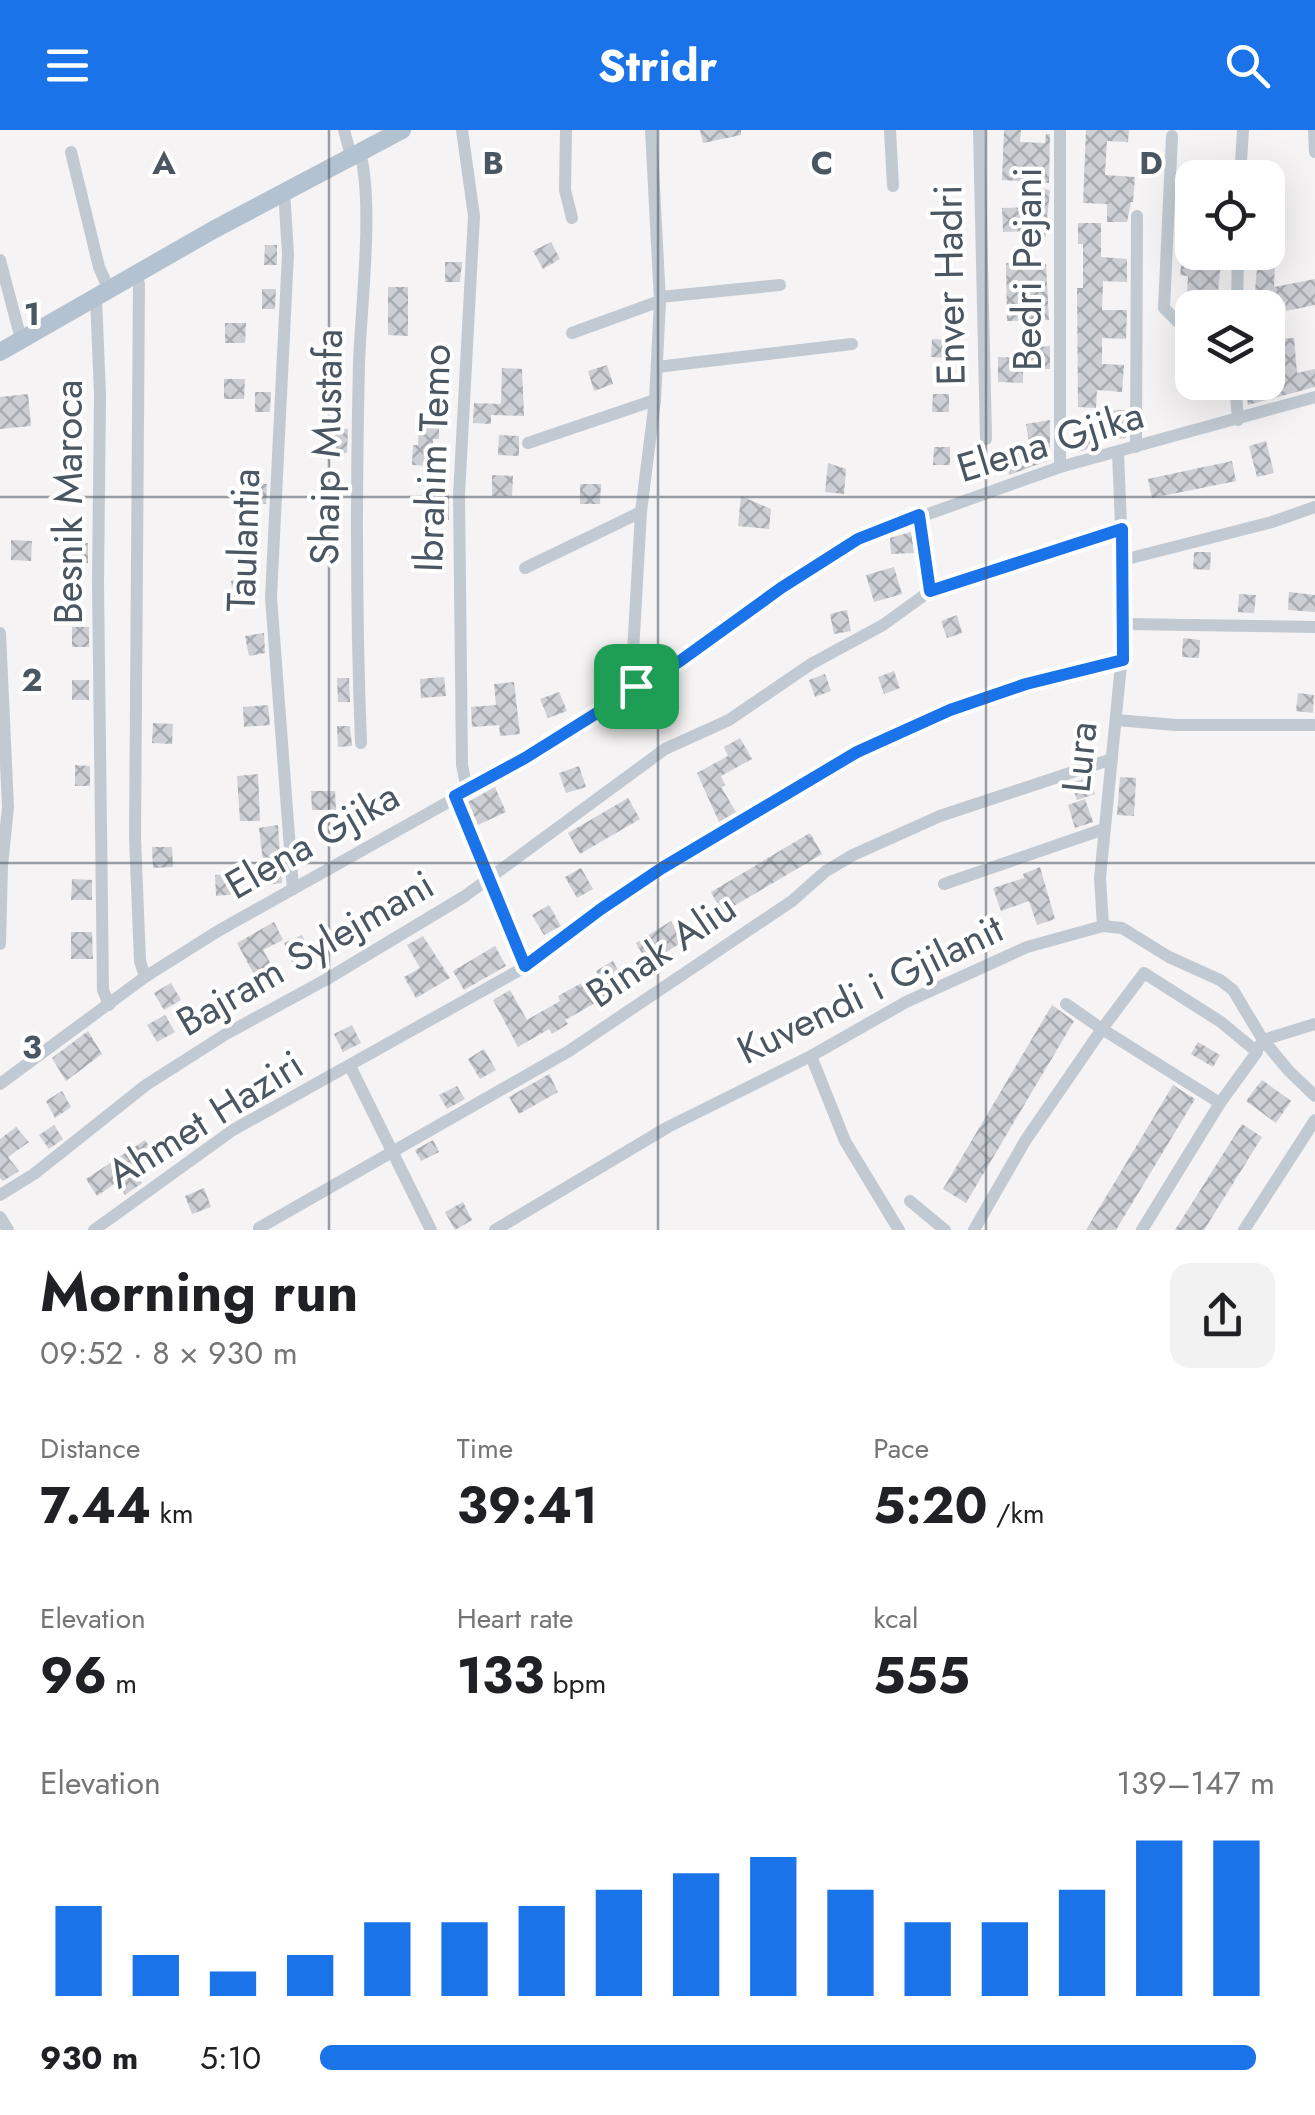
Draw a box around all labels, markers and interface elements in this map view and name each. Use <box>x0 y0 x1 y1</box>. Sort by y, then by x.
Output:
text: Stridr <box>598 33 717 98</box>
icon: menu <box>40 38 95 93</box>
icon: search <box>1220 38 1275 93</box>
text: A <box>151 140 176 186</box>
text: B <box>482 140 504 186</box>
text: C <box>811 140 833 186</box>
text: D <box>1139 140 1163 186</box>
map controls <box>1175 160 1285 400</box>
button: locate <box>1175 160 1285 270</box>
street label: Bedri Pejani <box>998 167 1056 371</box>
street label: Enver Hadri <box>918 184 980 386</box>
button: layers <box>1175 290 1285 400</box>
text: 1 <box>24 291 40 337</box>
street label: Shaip Mustafa <box>295 328 357 566</box>
street label: Ibrahim Temo <box>399 343 465 573</box>
street label: Besnik Maroca <box>39 380 97 625</box>
street label: Elena Gjika <box>950 385 1150 497</box>
street label: Taulantia <box>212 467 274 613</box>
pin <box>594 644 679 729</box>
text: 2 <box>22 657 43 703</box>
icon: arrive <box>609 659 664 714</box>
street label: Lura <box>1046 719 1112 795</box>
street label: Elena Gjika <box>214 767 410 913</box>
street label: Bajram Sylejmani <box>165 856 445 1050</box>
street label: Binak Aliu <box>574 879 748 1021</box>
street label: Kuvendi i Gjilanit <box>727 899 1013 1079</box>
text: 3 <box>22 1024 42 1070</box>
street label: Ahmet Haziri <box>96 1036 314 1202</box>
text: Morning run <box>40 1252 358 1332</box>
button: share <box>1170 1263 1275 1368</box>
text: 09:52 · 8 × 930 m <box>40 1330 298 1376</box>
text: Distance <box>40 1428 140 1469</box>
text: Time <box>457 1428 513 1469</box>
text: Pace <box>873 1428 929 1469</box>
text: 7.44 <box>40 1469 151 1542</box>
text: 39:41 <box>457 1469 598 1542</box>
text: 5:20 <box>873 1469 988 1542</box>
text: km <box>151 1493 194 1534</box>
text: /km <box>988 1493 1045 1534</box>
text: Elevation <box>40 1598 146 1639</box>
text: Heart rate <box>457 1598 574 1639</box>
text: kcal <box>873 1598 919 1639</box>
text: 96 <box>40 1639 107 1712</box>
text: 133 <box>457 1639 544 1712</box>
text: 555 <box>873 1639 970 1712</box>
text: m <box>107 1663 137 1704</box>
text: bpm <box>544 1663 606 1704</box>
text: Elevation <box>40 1760 161 1806</box>
text: 139–147 m <box>1117 1760 1275 1806</box>
text: 930 m <box>40 2035 138 2081</box>
text: 5:10 <box>200 2035 261 2081</box>

